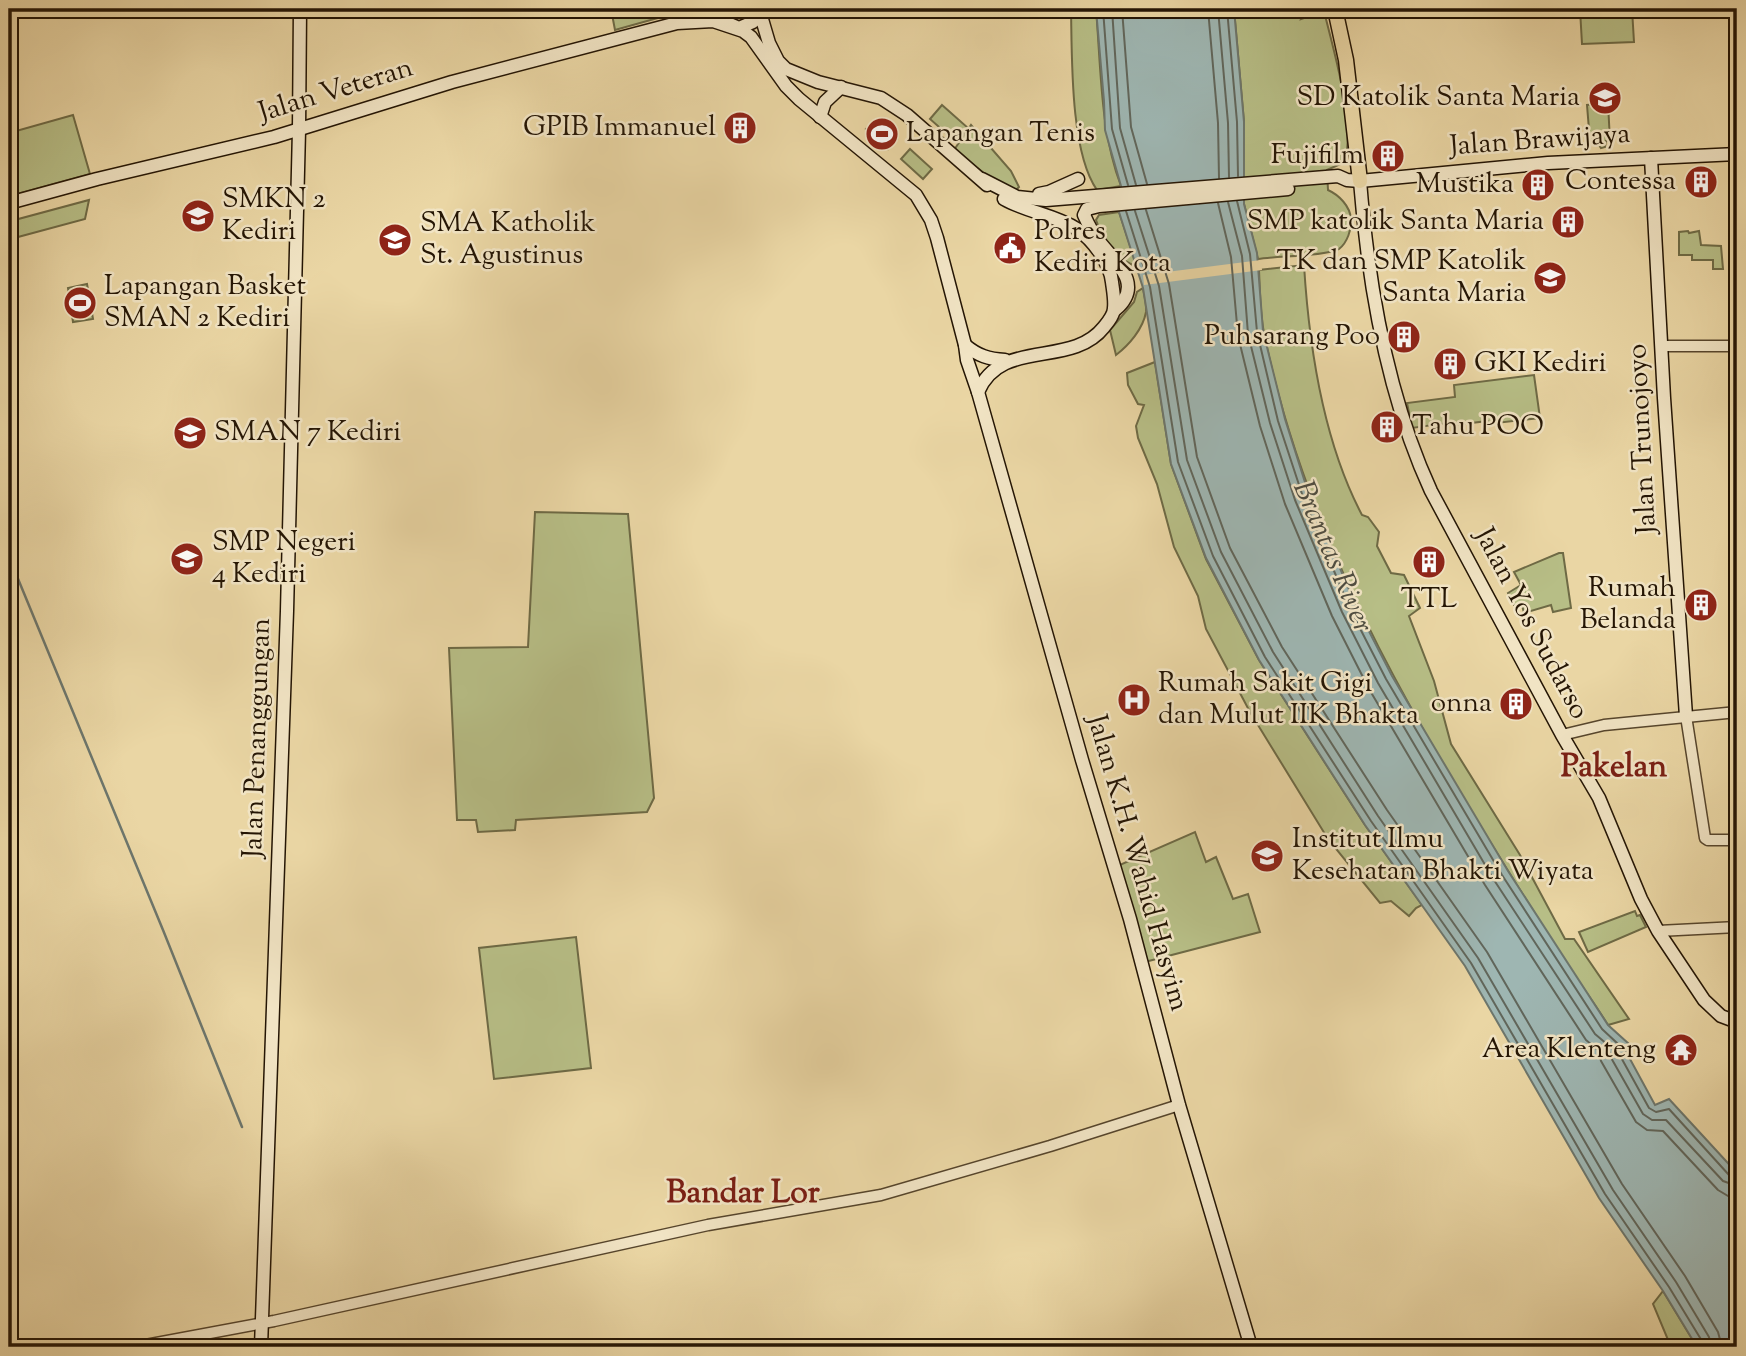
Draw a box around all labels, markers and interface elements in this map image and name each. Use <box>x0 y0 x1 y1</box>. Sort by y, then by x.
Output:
street label: Jalan Veteran <box>252 49 418 134</box>
place label: SD Katolik Santa Maria <box>1297 78 1580 118</box>
school or university icon: SD Katolik Santa Maria <box>1586 79 1624 117</box>
place label: GPIB Immanuel <box>523 108 716 148</box>
building icon: GPIB Immanuel <box>721 109 759 147</box>
place label: Lapangan Tenis <box>906 114 1095 154</box>
sports icon: Lapangan Tenis <box>863 115 901 153</box>
street label: Jalan Brawijaya <box>1446 115 1632 167</box>
place label: Fujifilm <box>1271 136 1364 176</box>
building icon: Fujifilm <box>1369 137 1407 175</box>
place label: Contessa <box>1565 162 1676 202</box>
building icon: Contessa <box>1682 163 1720 201</box>
place label: Mustika <box>1416 165 1514 205</box>
building icon: Mustika <box>1519 166 1557 204</box>
place label: SMKN 2 Kediri <box>222 180 326 252</box>
school or university icon: SMKN 2 Kediri <box>179 197 217 235</box>
place label: SMP katolik Santa Maria <box>1247 202 1544 242</box>
building icon: SMP katolik Santa Maria <box>1549 203 1587 241</box>
place label: SMA Katholik St. Agustinus <box>420 204 596 276</box>
place label: Polres Kediri Kota <box>1034 212 1171 284</box>
school or university icon: SMA Katholik St. Agustinus <box>376 221 414 259</box>
public building icon: Polres Kediri Kota <box>991 229 1029 267</box>
place label: TK dan SMP Katolik Santa Maria <box>1276 242 1526 314</box>
school or university icon: TK dan SMP Katolik Santa Maria <box>1531 259 1569 297</box>
place label: Lapangan Basket SMAN 2 Kediri <box>104 267 307 339</box>
sports icon: Lapangan Basket SMAN 2 Kediri <box>61 284 99 322</box>
place label: Puhsarang Poo <box>1204 317 1380 357</box>
building icon: Puhsarang Poo <box>1385 318 1423 356</box>
street label: Jalan Trunojoyo <box>1618 343 1668 537</box>
place label: GKI Kediri <box>1474 344 1607 384</box>
building icon: GKI Kediri <box>1431 345 1469 383</box>
place label: Tahu POO <box>1412 407 1544 447</box>
building icon: Tahu POO <box>1368 408 1406 446</box>
place label: SMAN 7 Kediri <box>214 413 401 453</box>
school or university icon: SMAN 7 Kediri <box>171 414 209 452</box>
water label: Brantas River <box>1281 474 1383 640</box>
street label: Jalan Yos Sudarso <box>1463 519 1598 727</box>
place label: SMP Negeri 4 Kediri <box>212 523 356 595</box>
school or university icon: SMP Negeri 4 Kediri <box>168 540 206 578</box>
building icon: TTL <box>1410 543 1448 581</box>
place label: Rumah Belanda <box>1580 569 1676 641</box>
place label: TTL <box>1401 580 1457 620</box>
building icon: Rumah Belanda <box>1682 586 1720 624</box>
street label: Jalan Penanggungan <box>234 617 282 861</box>
place label: Rumah Sakit Gigi dan Mulut IIK Bhakta <box>1158 664 1419 736</box>
hospital icon: Rumah Sakit Gigi dan Mulut IIK Bhakta <box>1115 681 1153 719</box>
place label: onna <box>1431 684 1492 724</box>
building icon: onna <box>1497 685 1535 723</box>
street label: Jalan K.H. Wahid Hasyim <box>1075 708 1198 1016</box>
district label: Pakelan <box>1561 745 1667 791</box>
place label: Institut Ilmu Kesehatan Bhakti Wiyata <box>1292 820 1594 892</box>
school or university icon: Institut Ilmu Kesehatan Bhakti Wiyata <box>1248 837 1286 875</box>
place label: Area Klenteng <box>1482 1030 1656 1070</box>
temple icon: Area Klenteng <box>1662 1031 1700 1069</box>
district label: Bandar Lor <box>666 1171 821 1217</box>

